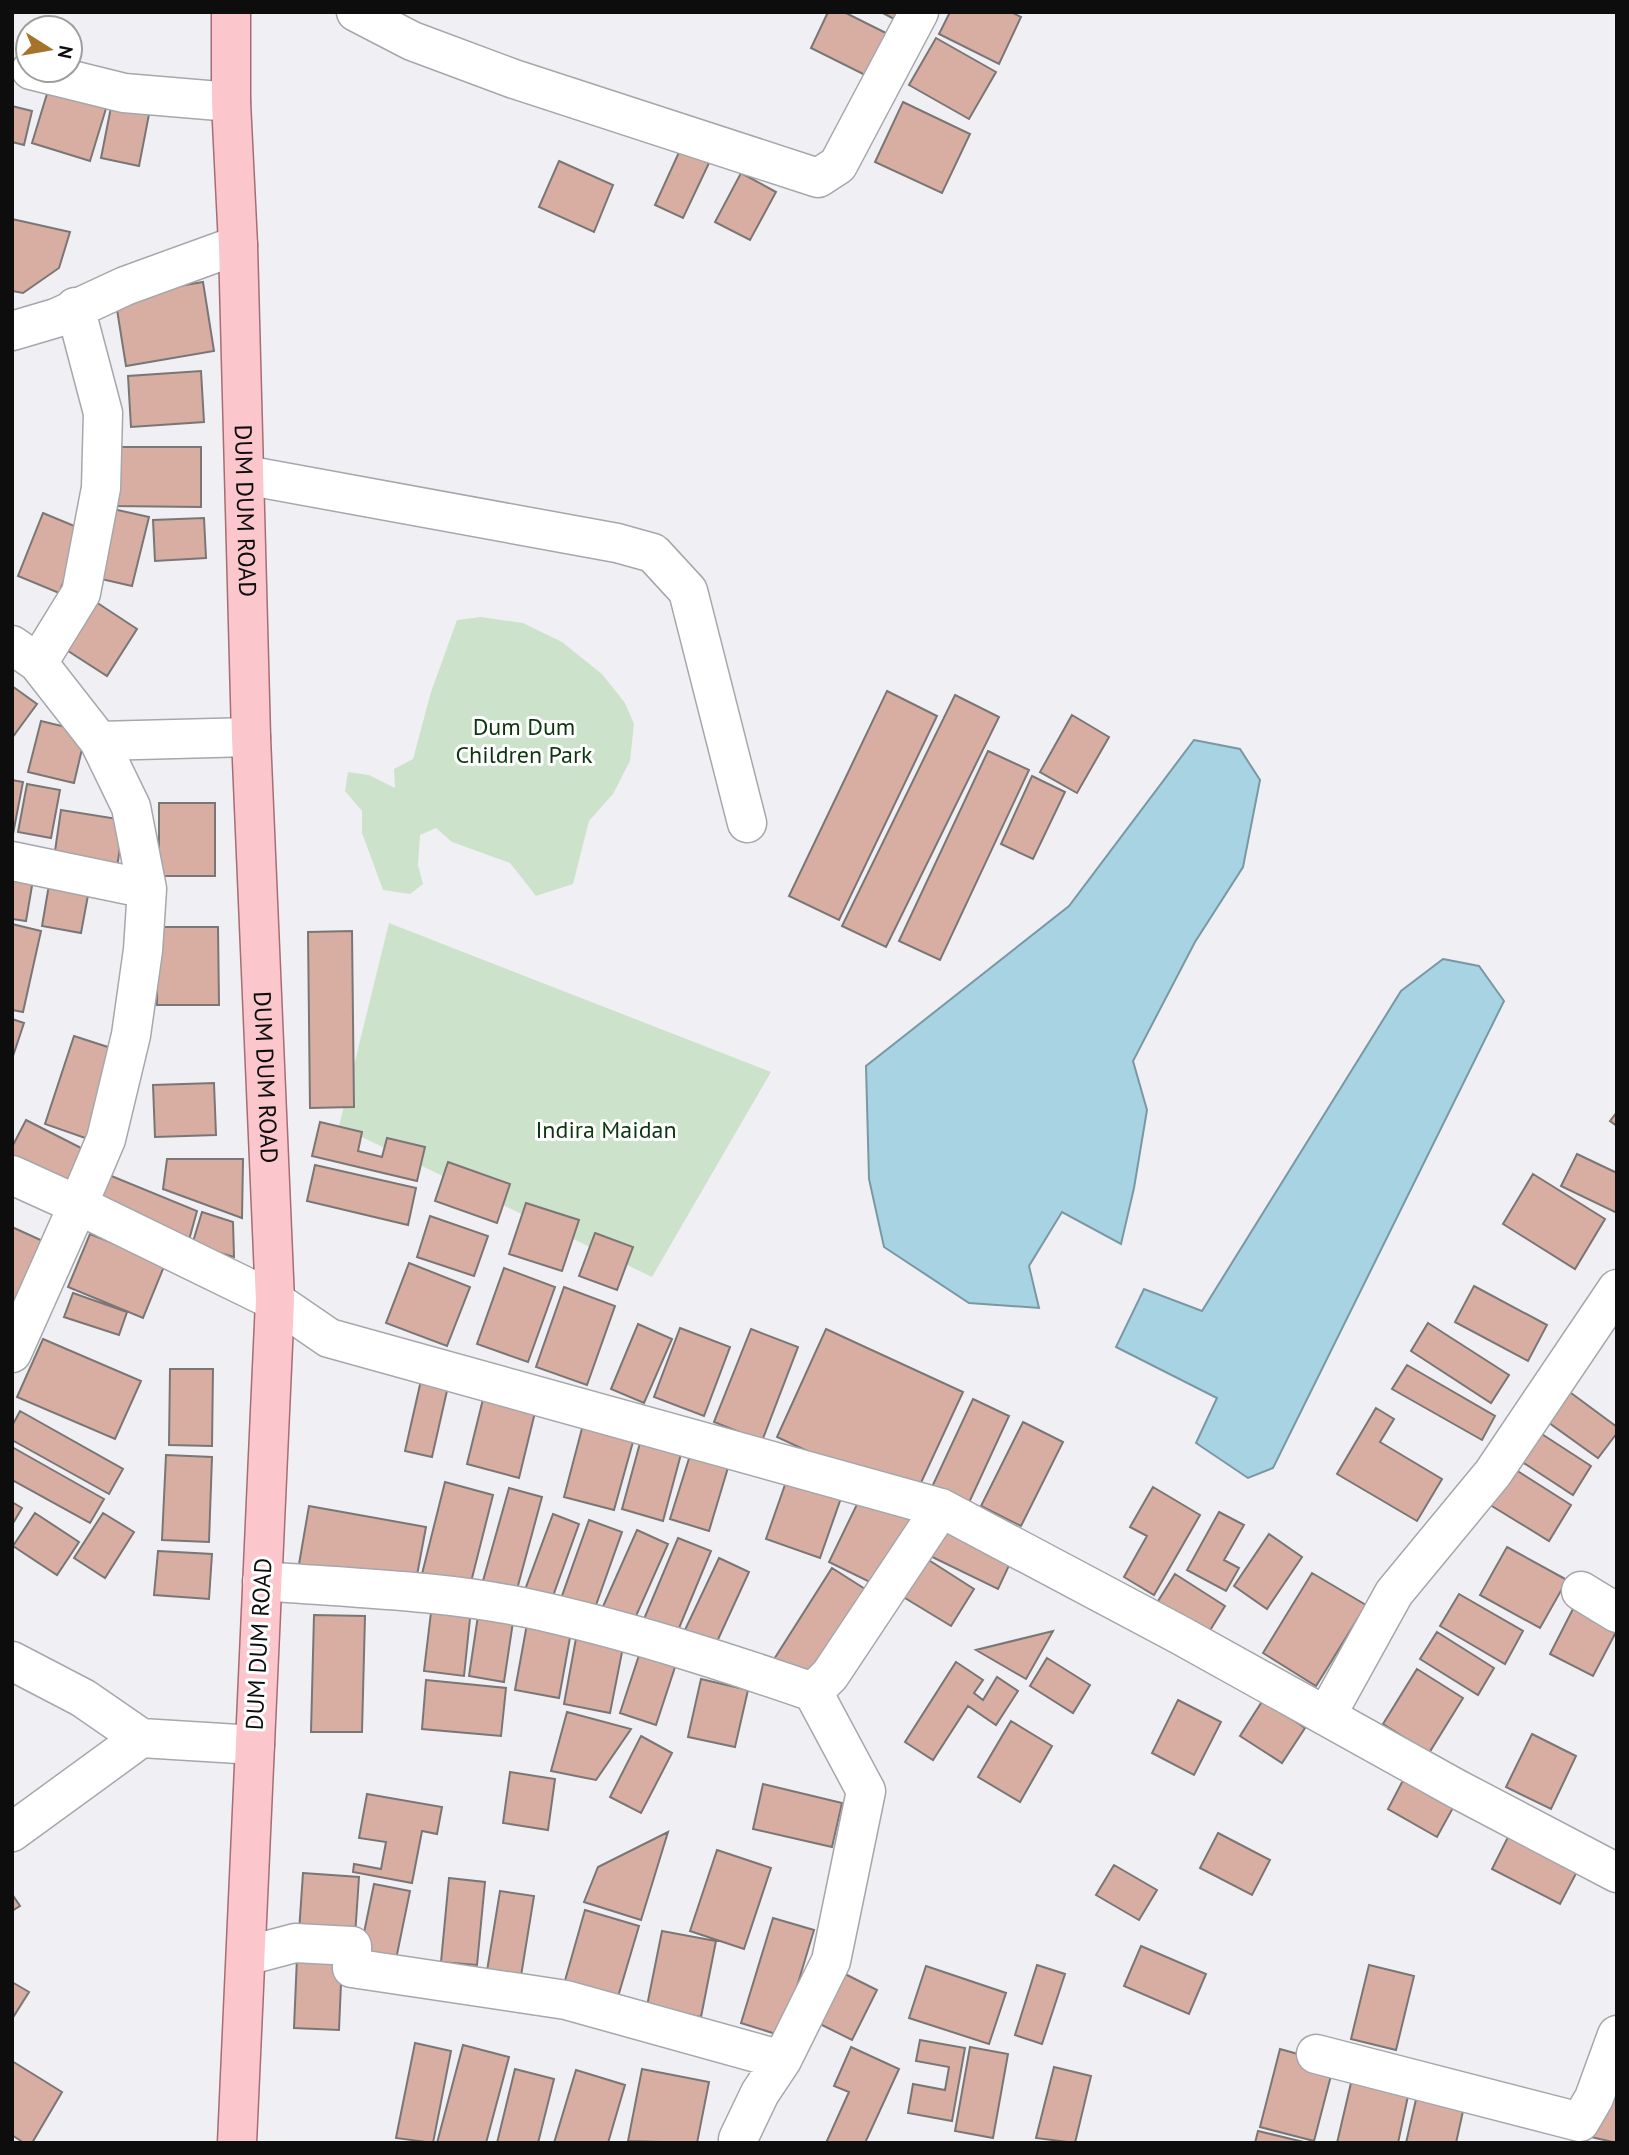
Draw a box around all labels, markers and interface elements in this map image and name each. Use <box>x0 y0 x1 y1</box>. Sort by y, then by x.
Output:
north arrow <box>14 14 84 84</box>
text: N <box>53 44 79 61</box>
street label: DUM DUM ROAD <box>228 424 263 597</box>
park label: Dum Dum Children Park <box>455 711 593 770</box>
street label: DUM DUM ROAD <box>247 991 285 1164</box>
park label: Indira Maidan <box>535 1114 677 1145</box>
street label: DUM DUM ROAD <box>239 1557 278 1731</box>

